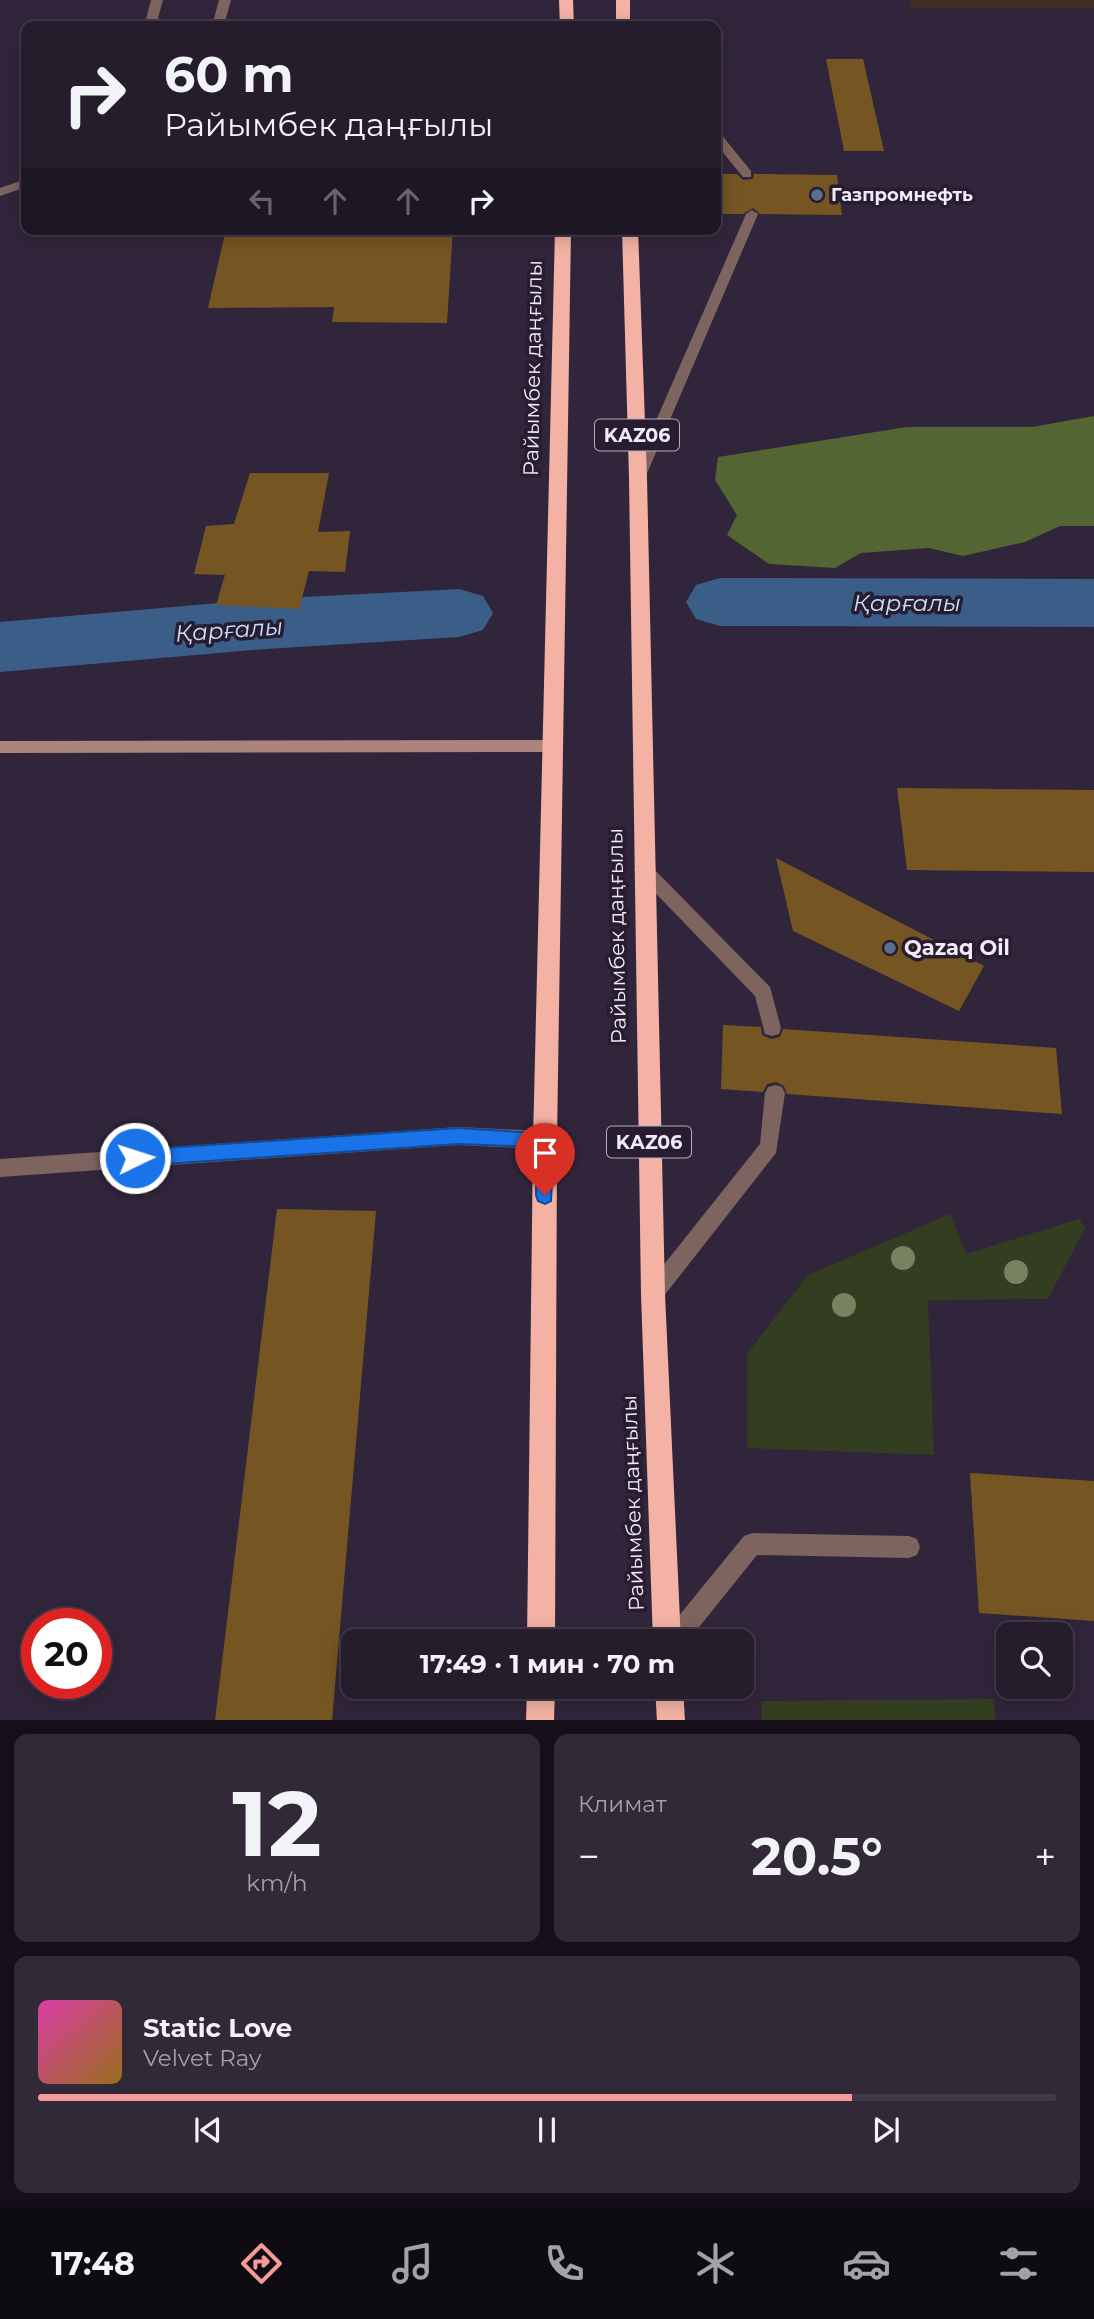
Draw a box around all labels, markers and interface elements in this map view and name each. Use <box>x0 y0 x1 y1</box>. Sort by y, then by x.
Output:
text: 60 m <box>164 45 294 104</box>
icon: right <box>49 49 140 140</box>
text: Райымбек даңғылы <box>164 105 493 144</box>
icon: left <box>243 182 281 220</box>
icon: ahead <box>316 182 354 220</box>
icon: ahead <box>389 182 427 220</box>
icon: right <box>462 182 500 220</box>
place label: Газпромнефть <box>831 184 973 206</box>
marker: Газпромнефть <box>809 187 825 203</box>
street label: Райымбек даңғылы <box>518 260 547 476</box>
road number: KАZ06 <box>595 420 679 450</box>
water label: Қарғалы <box>853 589 961 617</box>
water label: Қарғалы <box>174 612 284 648</box>
street label: Райымбек даңғылы <box>602 828 631 1044</box>
place label: Qazaq Oil <box>904 935 1010 960</box>
marker: Qazaq Oil <box>882 940 898 956</box>
position arrow <box>98 1121 172 1195</box>
pin <box>515 1123 575 1195</box>
road number: KАZ06 <box>607 1126 691 1158</box>
icon: arrive <box>526 1134 564 1172</box>
street label: Райымбек даңғылы <box>616 1395 649 1611</box>
speed limit sign: 20 <box>21 1608 112 1699</box>
map controls <box>996 1622 1073 1699</box>
button: search <box>996 1622 1073 1699</box>
text: 17:49 · 1 мин · 70 m <box>420 1648 675 1680</box>
text: 12 <box>232 1768 322 1879</box>
text: Климат <box>578 1790 667 1818</box>
text: 20.5° <box>751 1825 883 1888</box>
text: − <box>578 1833 600 1880</box>
text: + <box>1034 1833 1056 1880</box>
text: km/h <box>246 1869 308 1897</box>
text: Static Love <box>143 2012 292 2044</box>
text: Velvet Ray <box>143 2044 261 2072</box>
icon: previous <box>189 2111 227 2149</box>
icon: pause <box>528 2111 566 2149</box>
icon: next <box>867 2111 905 2149</box>
icon: directions <box>237 2239 286 2288</box>
icon: music <box>388 2239 437 2288</box>
icon: phone <box>540 2239 589 2288</box>
icon: climate <box>691 2239 740 2288</box>
icon: car <box>842 2239 891 2288</box>
icon: filters <box>994 2239 1043 2288</box>
text: 17:48 <box>51 2244 135 2283</box>

